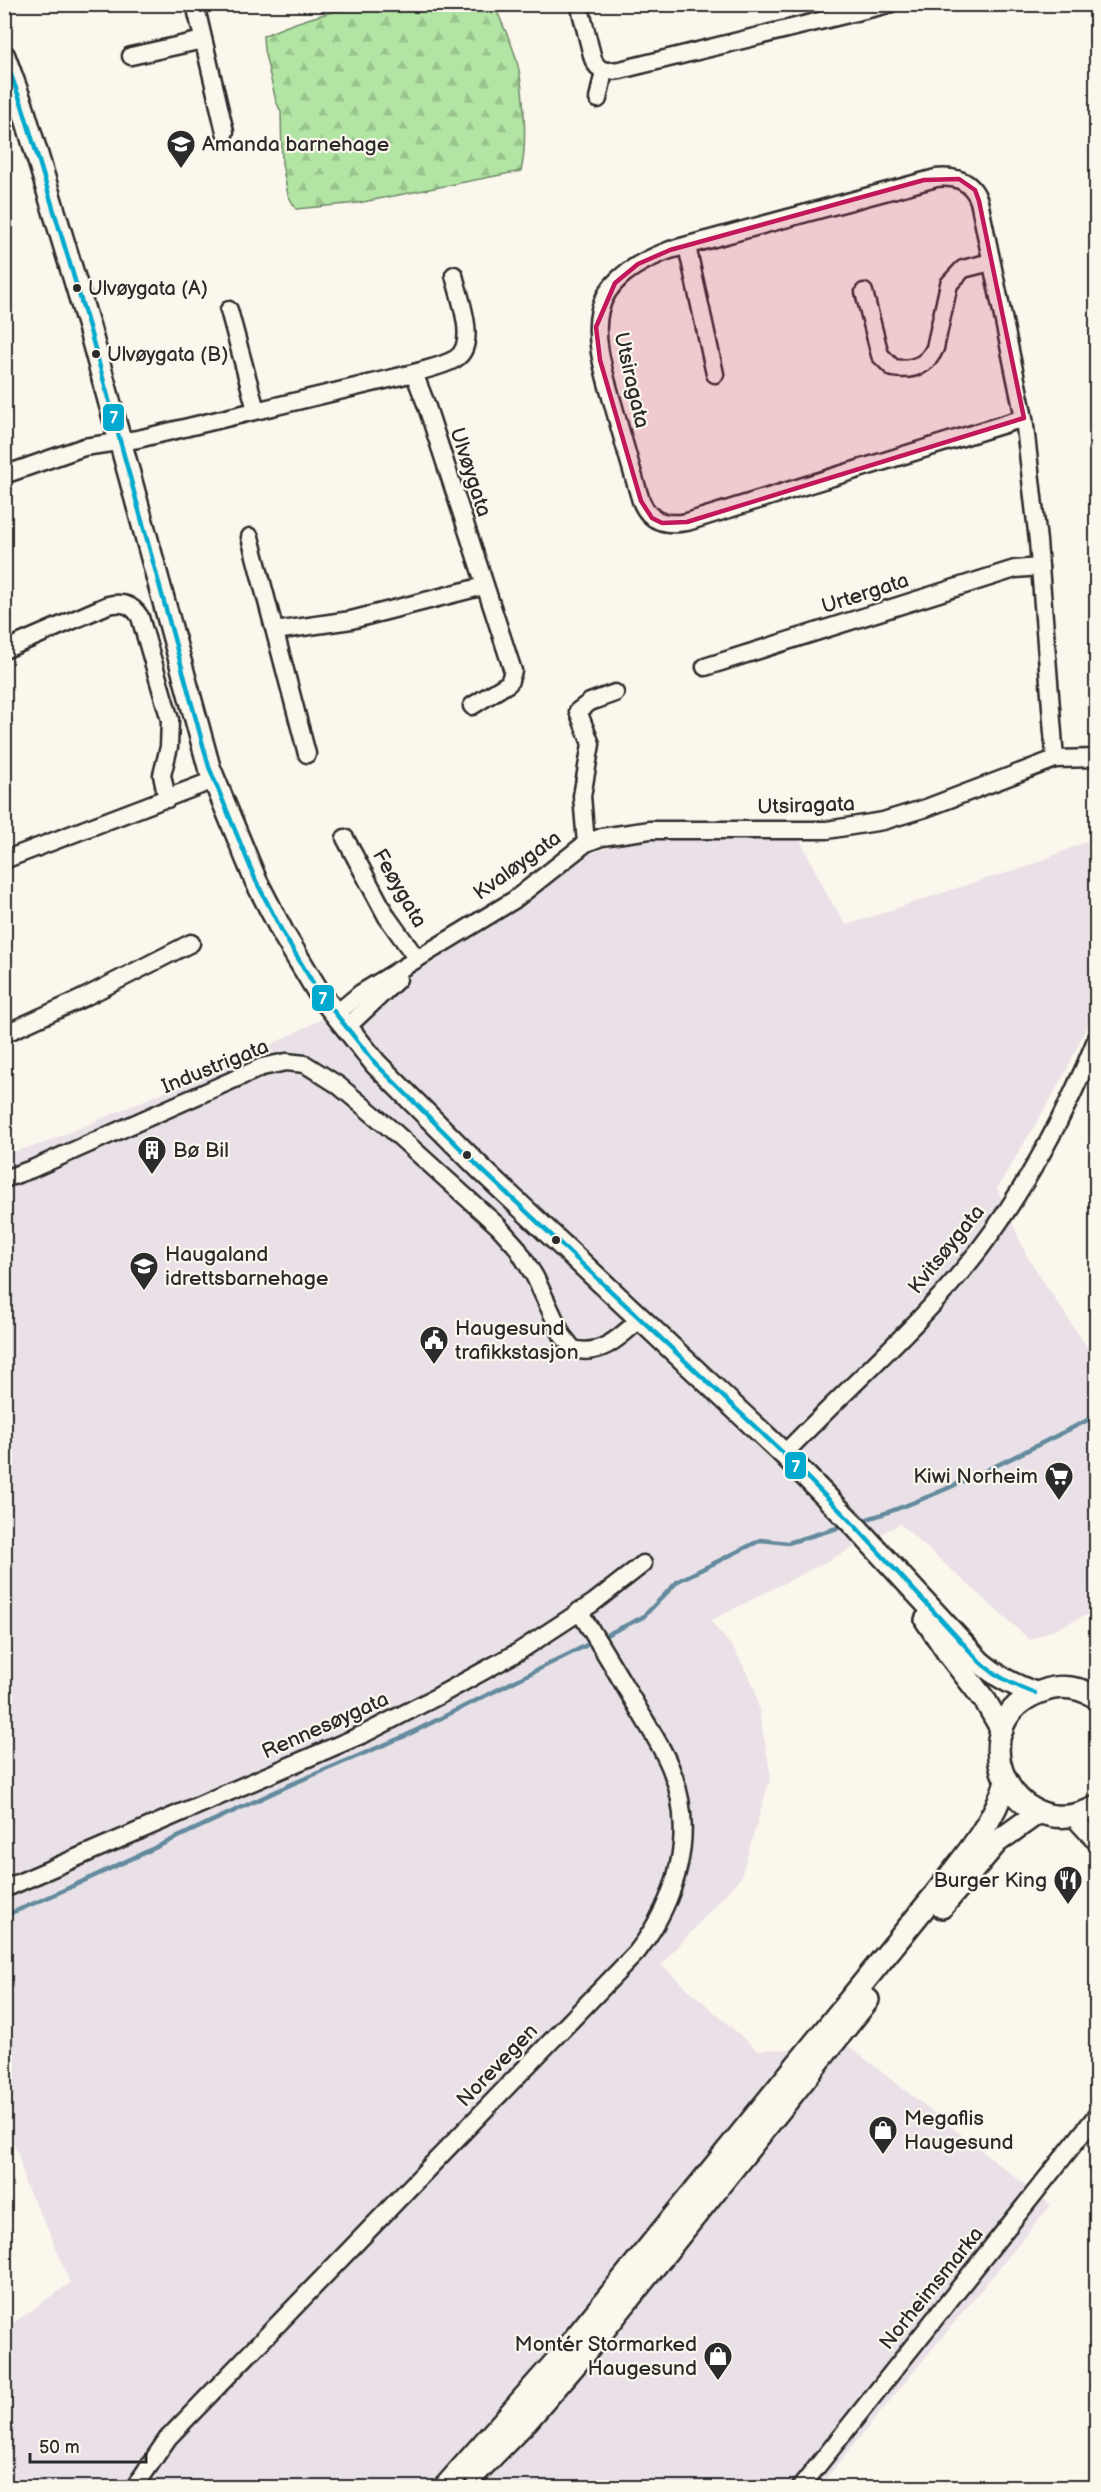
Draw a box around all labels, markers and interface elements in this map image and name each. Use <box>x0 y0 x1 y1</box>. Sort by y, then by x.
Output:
school or university icon: Amanda barnehage <box>165 128 197 170</box>
place label: Amanda barnehage <box>202 132 389 157</box>
place label: Ulvøygata (A) <box>88 277 208 301</box>
marker: Ulvøygata (A) <box>71 282 83 294</box>
street label: Utsiragata <box>608 330 655 431</box>
place label: Ulvøygata (B) <box>107 343 228 367</box>
marker: Ulvøygata (B) <box>90 348 102 360</box>
line badge: 7 <box>102 403 125 432</box>
text: 7 <box>110 409 119 428</box>
street label: Ulvøygata <box>444 424 497 520</box>
street label: Urtergata <box>818 568 912 619</box>
street label: Utsiragata <box>757 791 855 820</box>
street label: Kvaløygata <box>469 825 566 906</box>
street label: Feøygata <box>367 845 432 932</box>
line badge: 7 <box>311 984 335 1012</box>
text: 7 <box>319 990 328 1009</box>
street label: Industrigata <box>158 1034 272 1099</box>
building icon: Bø Bil <box>136 1134 168 1176</box>
place label: Bø Bil <box>173 1138 229 1163</box>
unlabelled marker <box>461 1149 473 1161</box>
street label: Kvitsøygata <box>903 1200 990 1299</box>
unlabelled marker <box>550 1234 562 1246</box>
place label: Haugaland idrettsbarnehage <box>165 1242 328 1291</box>
school or university icon: Haugaland idrettsbarnehage <box>128 1250 160 1292</box>
place label: Haugesund trafikkstasjon <box>455 1316 579 1365</box>
public building icon: Haugesund trafikkstasjon <box>418 1324 450 1366</box>
line badge: 7 <box>784 1451 807 1480</box>
text: 7 <box>792 1458 801 1477</box>
supermarket icon: Kiwi Norheim <box>1043 1460 1075 1502</box>
place label: Kiwi Norheim <box>913 1464 1038 1489</box>
street label: Rennesøygata <box>258 1686 392 1765</box>
restaurant icon: Burger King <box>1052 1864 1084 1906</box>
place label: Burger King <box>933 1868 1047 1893</box>
street label: Norevegen <box>452 2019 543 2112</box>
place label: Megaflis Haugesund <box>904 2106 1014 2155</box>
shop icon: Megaflis Haugesund <box>867 2114 899 2156</box>
street label: Norheimsmarka <box>874 2222 989 2355</box>
place label: Montér Stormarked Haugesund <box>515 2332 697 2381</box>
shop icon: Montér Stormarked Haugesund <box>702 2340 734 2382</box>
scale bar <box>30 2426 146 2464</box>
text: 50 m <box>39 2437 80 2458</box>

